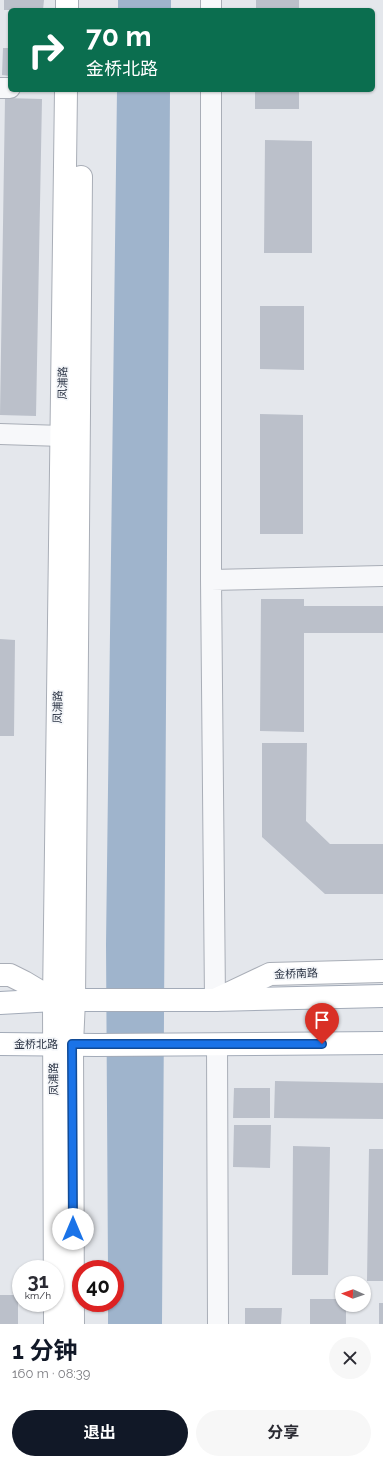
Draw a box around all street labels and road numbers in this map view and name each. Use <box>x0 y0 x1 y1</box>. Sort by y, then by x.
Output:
street label: 凤浦路 <box>56 366 70 400</box>
street label: 凤浦路 <box>51 690 65 724</box>
street label: 金桥南路 <box>274 967 318 981</box>
street label: 金桥北路 <box>14 1038 58 1051</box>
street label: 凤浦路 <box>47 1062 61 1096</box>

